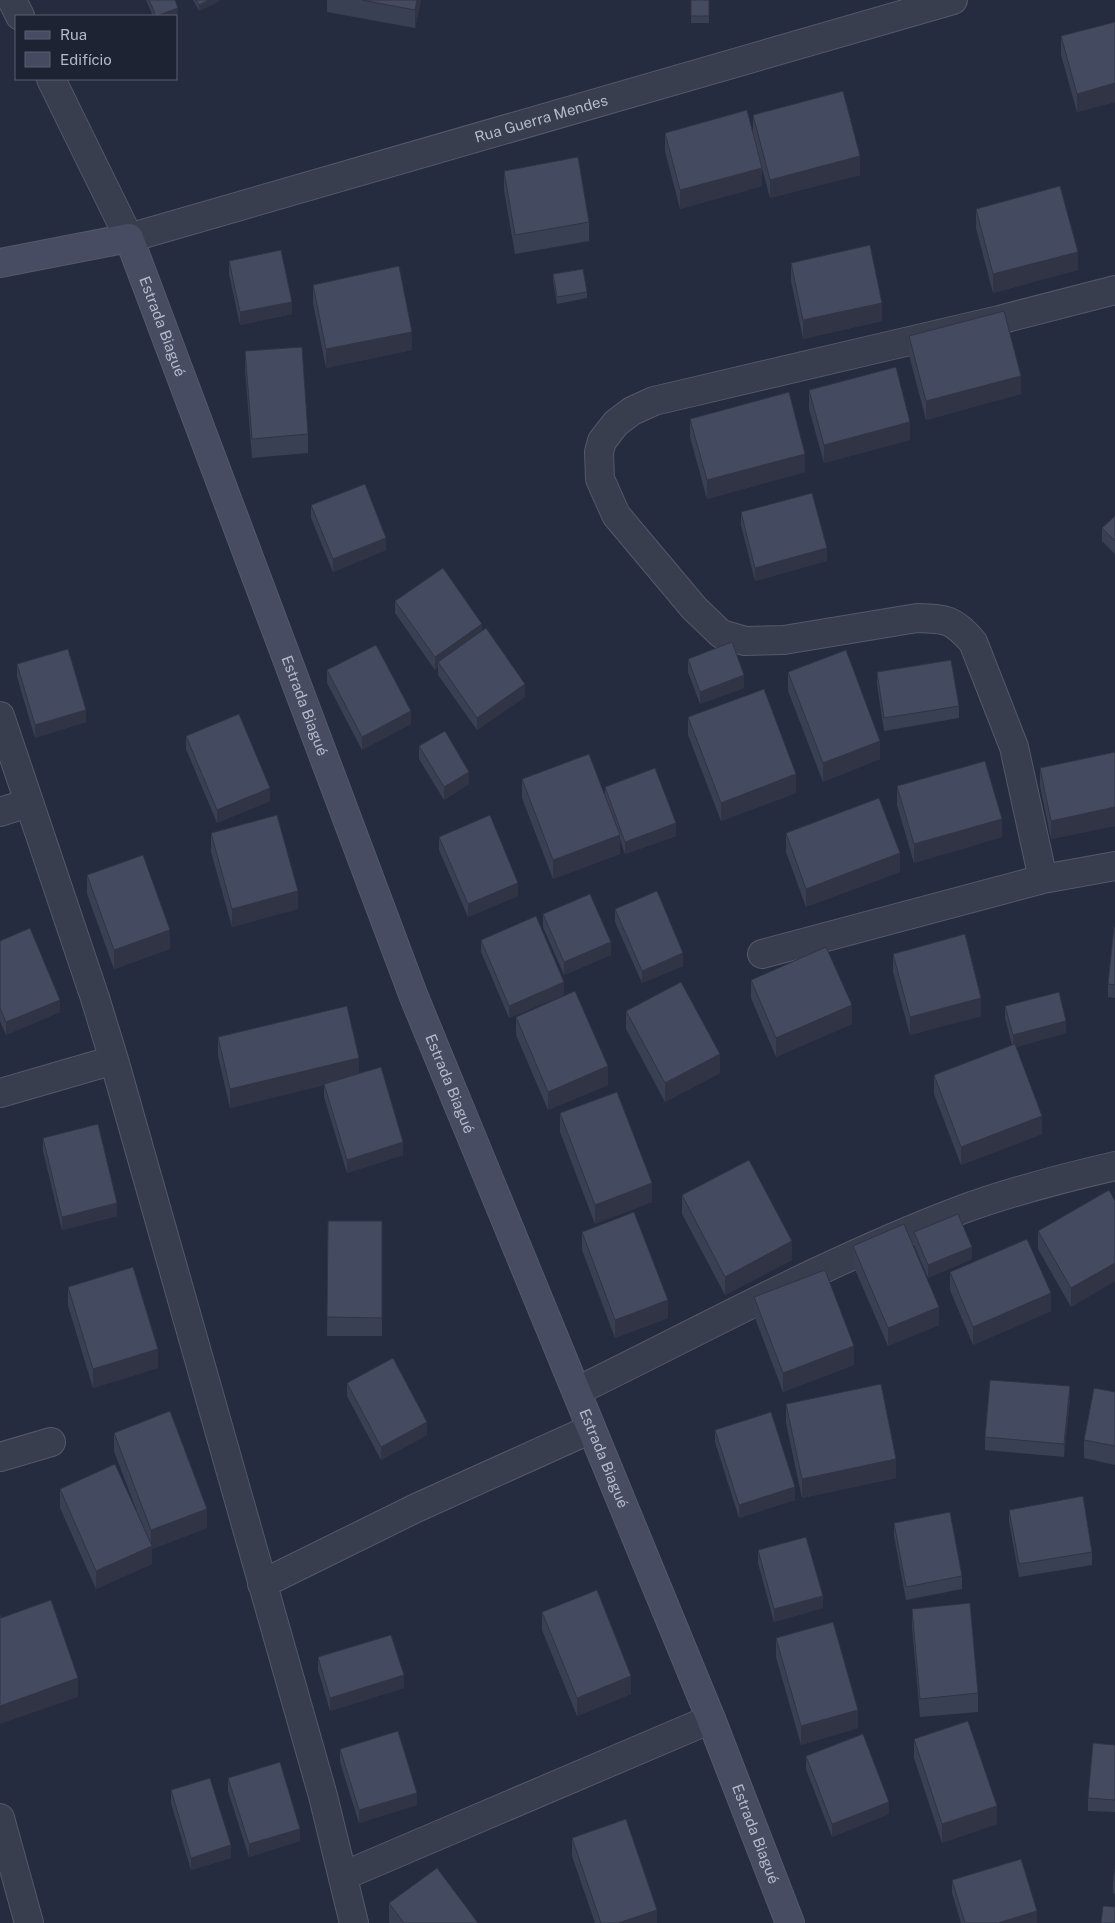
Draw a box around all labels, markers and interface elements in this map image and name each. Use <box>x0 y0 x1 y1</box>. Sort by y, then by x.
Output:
legend <box>15 15 178 80</box>
text: Rua <box>60 26 87 43</box>
text: Edifício <box>60 51 112 68</box>
street label: Rua Guerra Mendes <box>473 91 610 146</box>
street label: Estrada Biagué <box>136 274 189 379</box>
street label: Estrada Biagué <box>279 653 332 758</box>
street label: Estrada Biagué <box>422 1032 478 1136</box>
street label: Estrada Biagué <box>576 1406 632 1510</box>
street label: Estrada Biagué <box>729 1781 783 1886</box>

